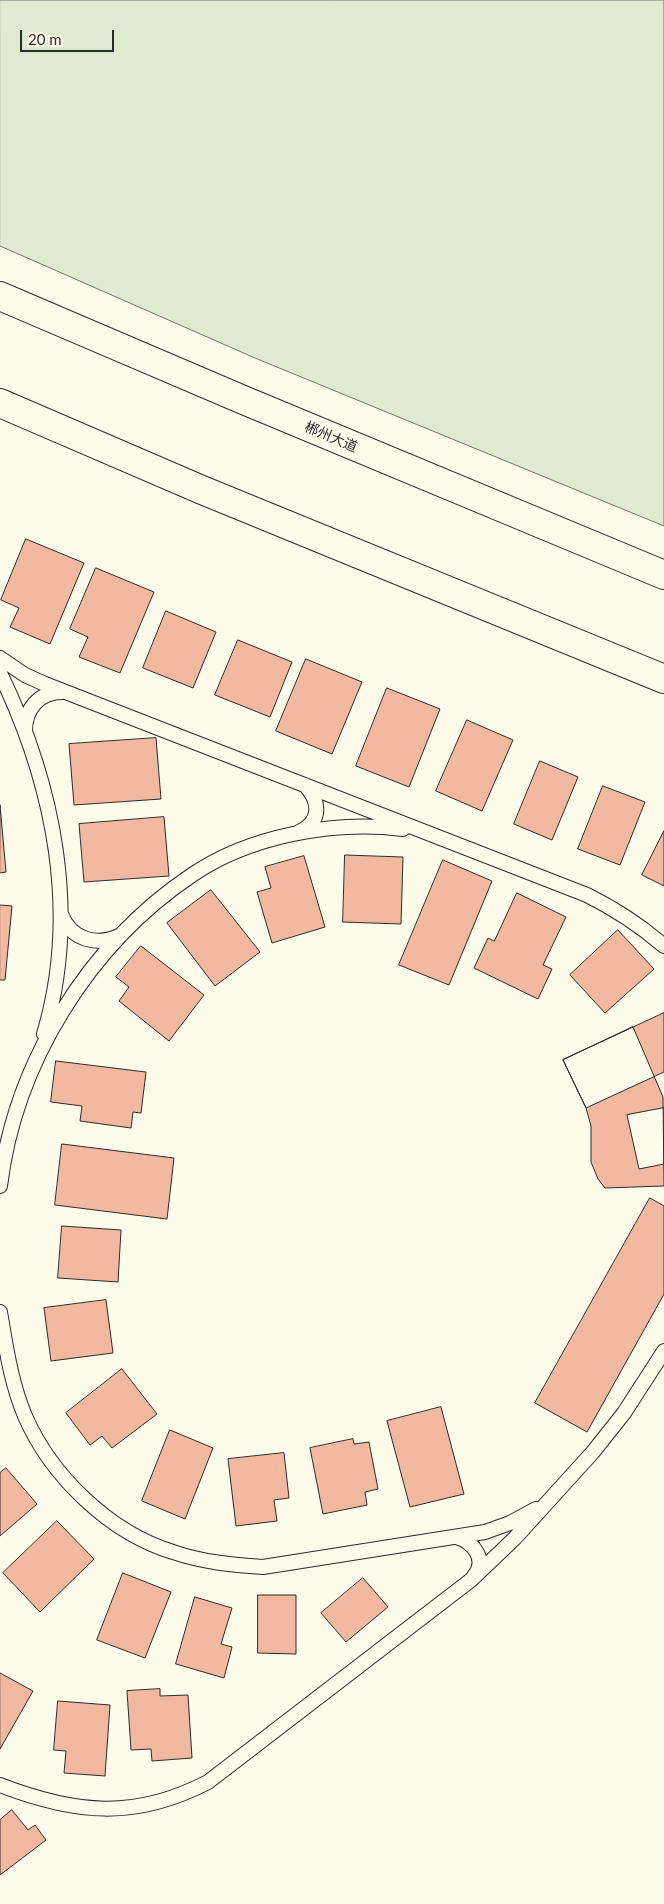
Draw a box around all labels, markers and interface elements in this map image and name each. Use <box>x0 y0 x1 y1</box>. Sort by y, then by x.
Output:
scale bar <box>22 20 116 52</box>
text: 20 m <box>28 30 62 48</box>
street label: 郴州大道 <box>302 418 360 456</box>

